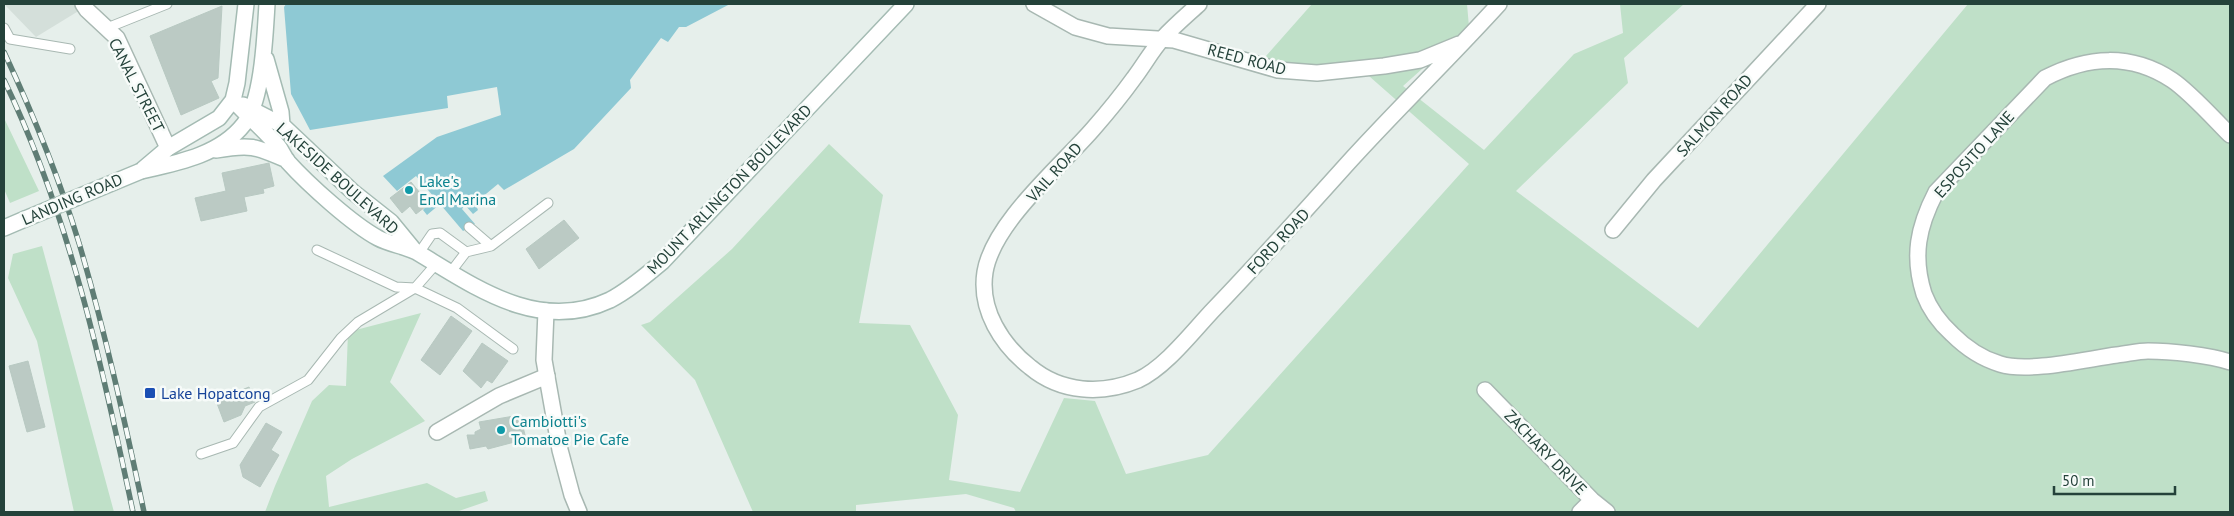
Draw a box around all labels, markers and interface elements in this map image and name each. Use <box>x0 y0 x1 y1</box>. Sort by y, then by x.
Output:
street label: CANAL STREET <box>105 35 169 136</box>
street label: REED ROAD <box>1205 39 1289 79</box>
street label: SALMON ROAD <box>1672 70 1756 160</box>
street label: MOUNT ARLINGTON BOULEVARD <box>642 100 816 278</box>
street label: ESPOSITO LANE <box>1930 106 2018 202</box>
street label: LAKESIDE BOULEVARD <box>273 118 403 238</box>
street label: VAIL ROAD <box>1021 138 1086 207</box>
street label: LANDING ROAD <box>19 169 125 229</box>
place label: Lake's End Marina <box>419 171 496 209</box>
marker: Lake's End Marina <box>403 184 415 196</box>
street label: FORD ROAD <box>1243 204 1313 278</box>
place label: Lake Hopatcong <box>161 383 271 403</box>
marker: Lake Hopatcong <box>143 386 157 400</box>
street label: ZACHARY DRIVE <box>1500 405 1592 499</box>
place label: Cambiotti's Tomatoe Pie Cafe <box>511 411 629 449</box>
marker: Cambiotti's Tomatoe Pie Cafe <box>495 424 507 436</box>
scale bar <box>2054 464 2175 496</box>
text: 50 m <box>2062 471 2095 490</box>

